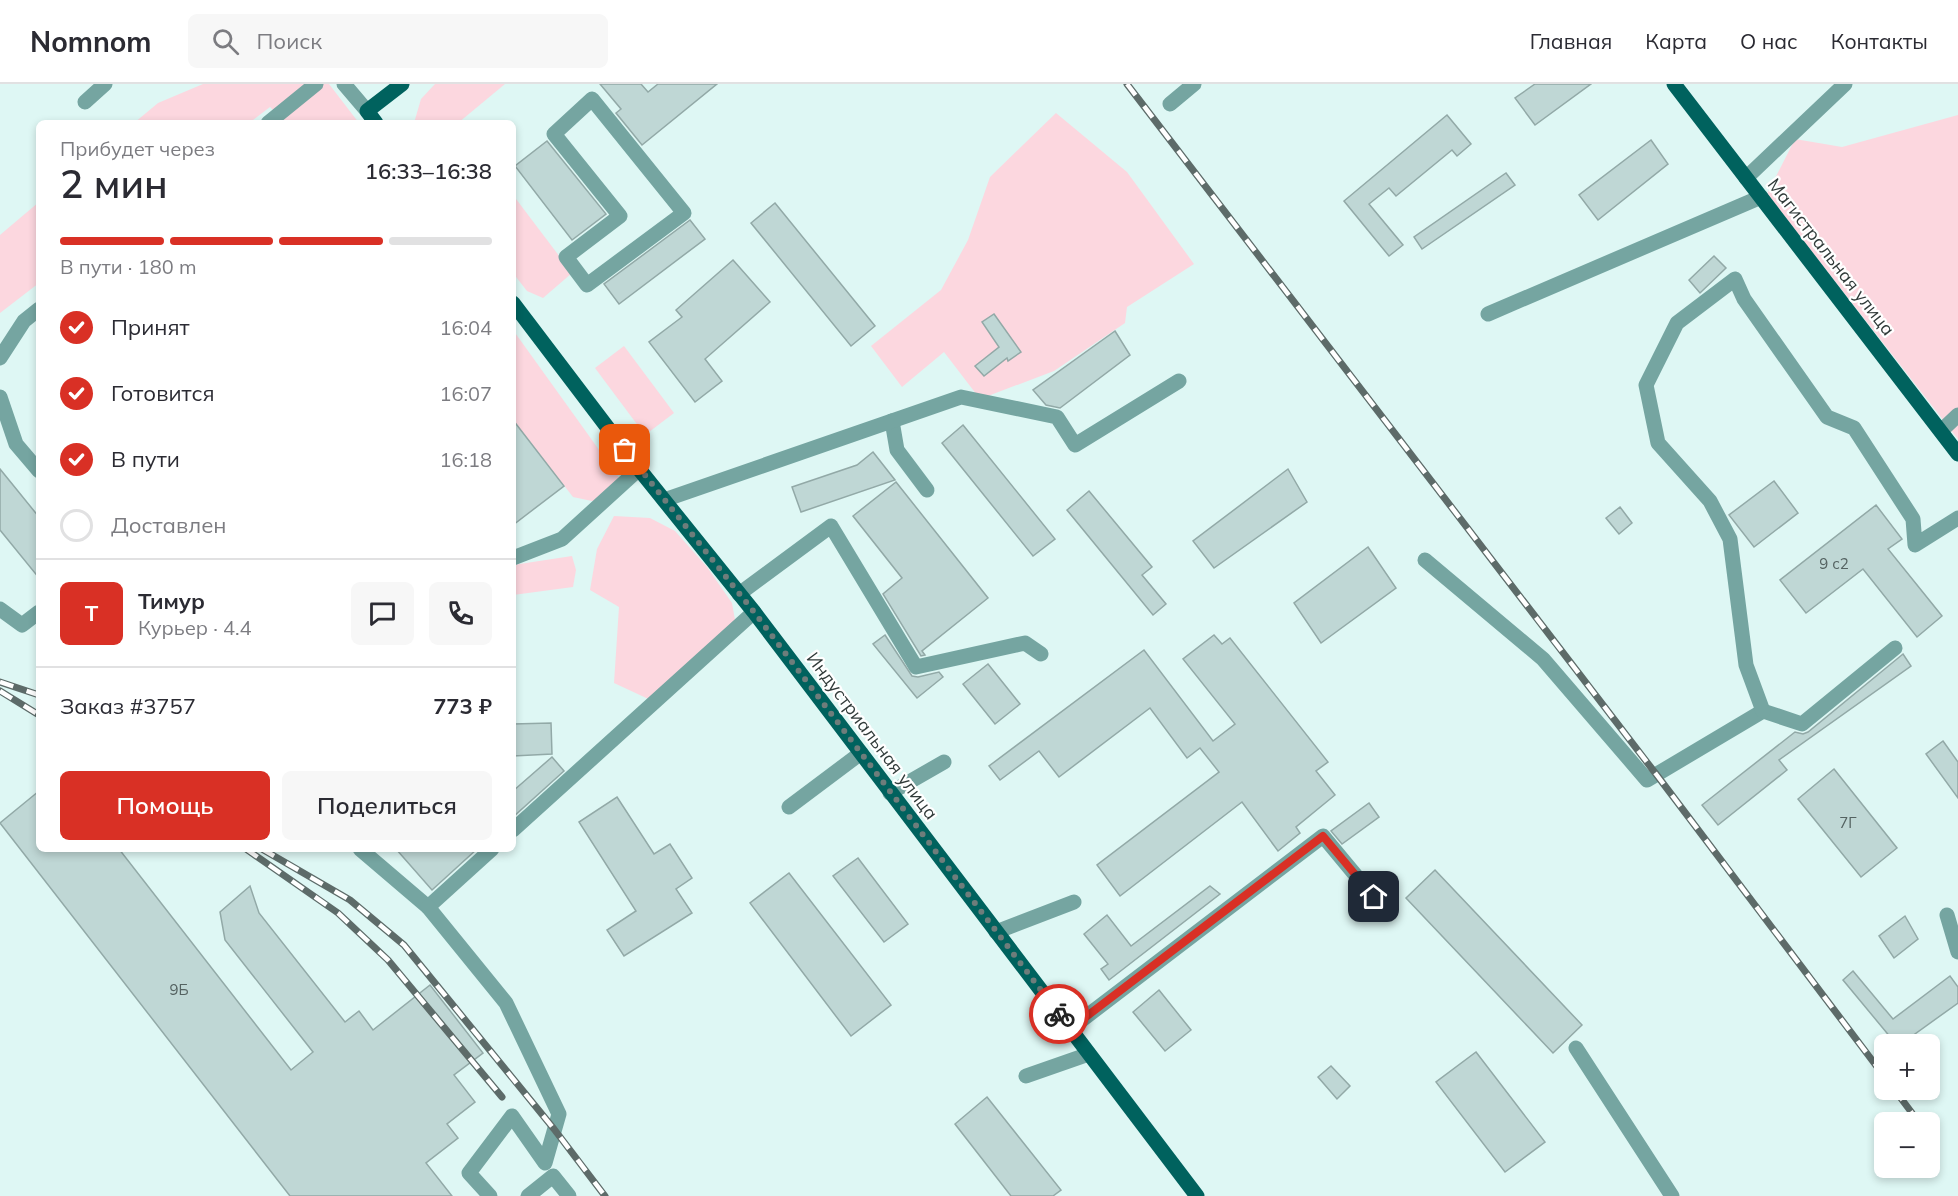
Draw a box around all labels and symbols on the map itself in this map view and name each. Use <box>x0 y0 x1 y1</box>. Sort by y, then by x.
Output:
street label: Магистральная улица <box>1763 173 1900 340</box>
pin <box>599 424 650 475</box>
house number: 9 с2 <box>1819 554 1849 573</box>
street label: Индустриальная улица <box>802 647 943 824</box>
house number: 7Г <box>1839 813 1857 832</box>
pin <box>1348 871 1399 922</box>
house number: 9Б <box>169 980 189 999</box>
courier <box>1029 984 1089 1044</box>

